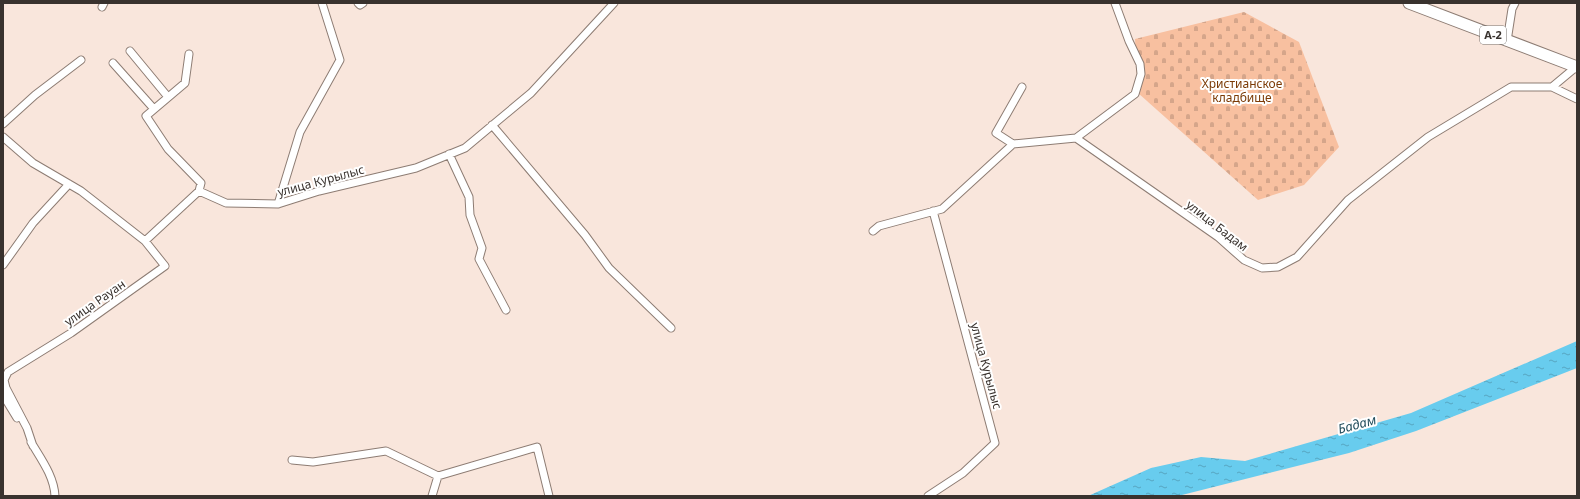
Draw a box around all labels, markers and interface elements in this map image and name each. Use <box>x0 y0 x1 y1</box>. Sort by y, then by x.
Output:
road number: A-2 <box>1480 26 1506 44</box>
park label: Христианское кладбище <box>1202 75 1283 106</box>
street label: улица Курылыс <box>276 161 366 200</box>
street label: улица Бадам <box>1183 196 1252 255</box>
street label: улица Рауан <box>61 275 129 330</box>
street label: улица Курылыс <box>967 321 1006 411</box>
water label: Бадам <box>1336 410 1378 438</box>

